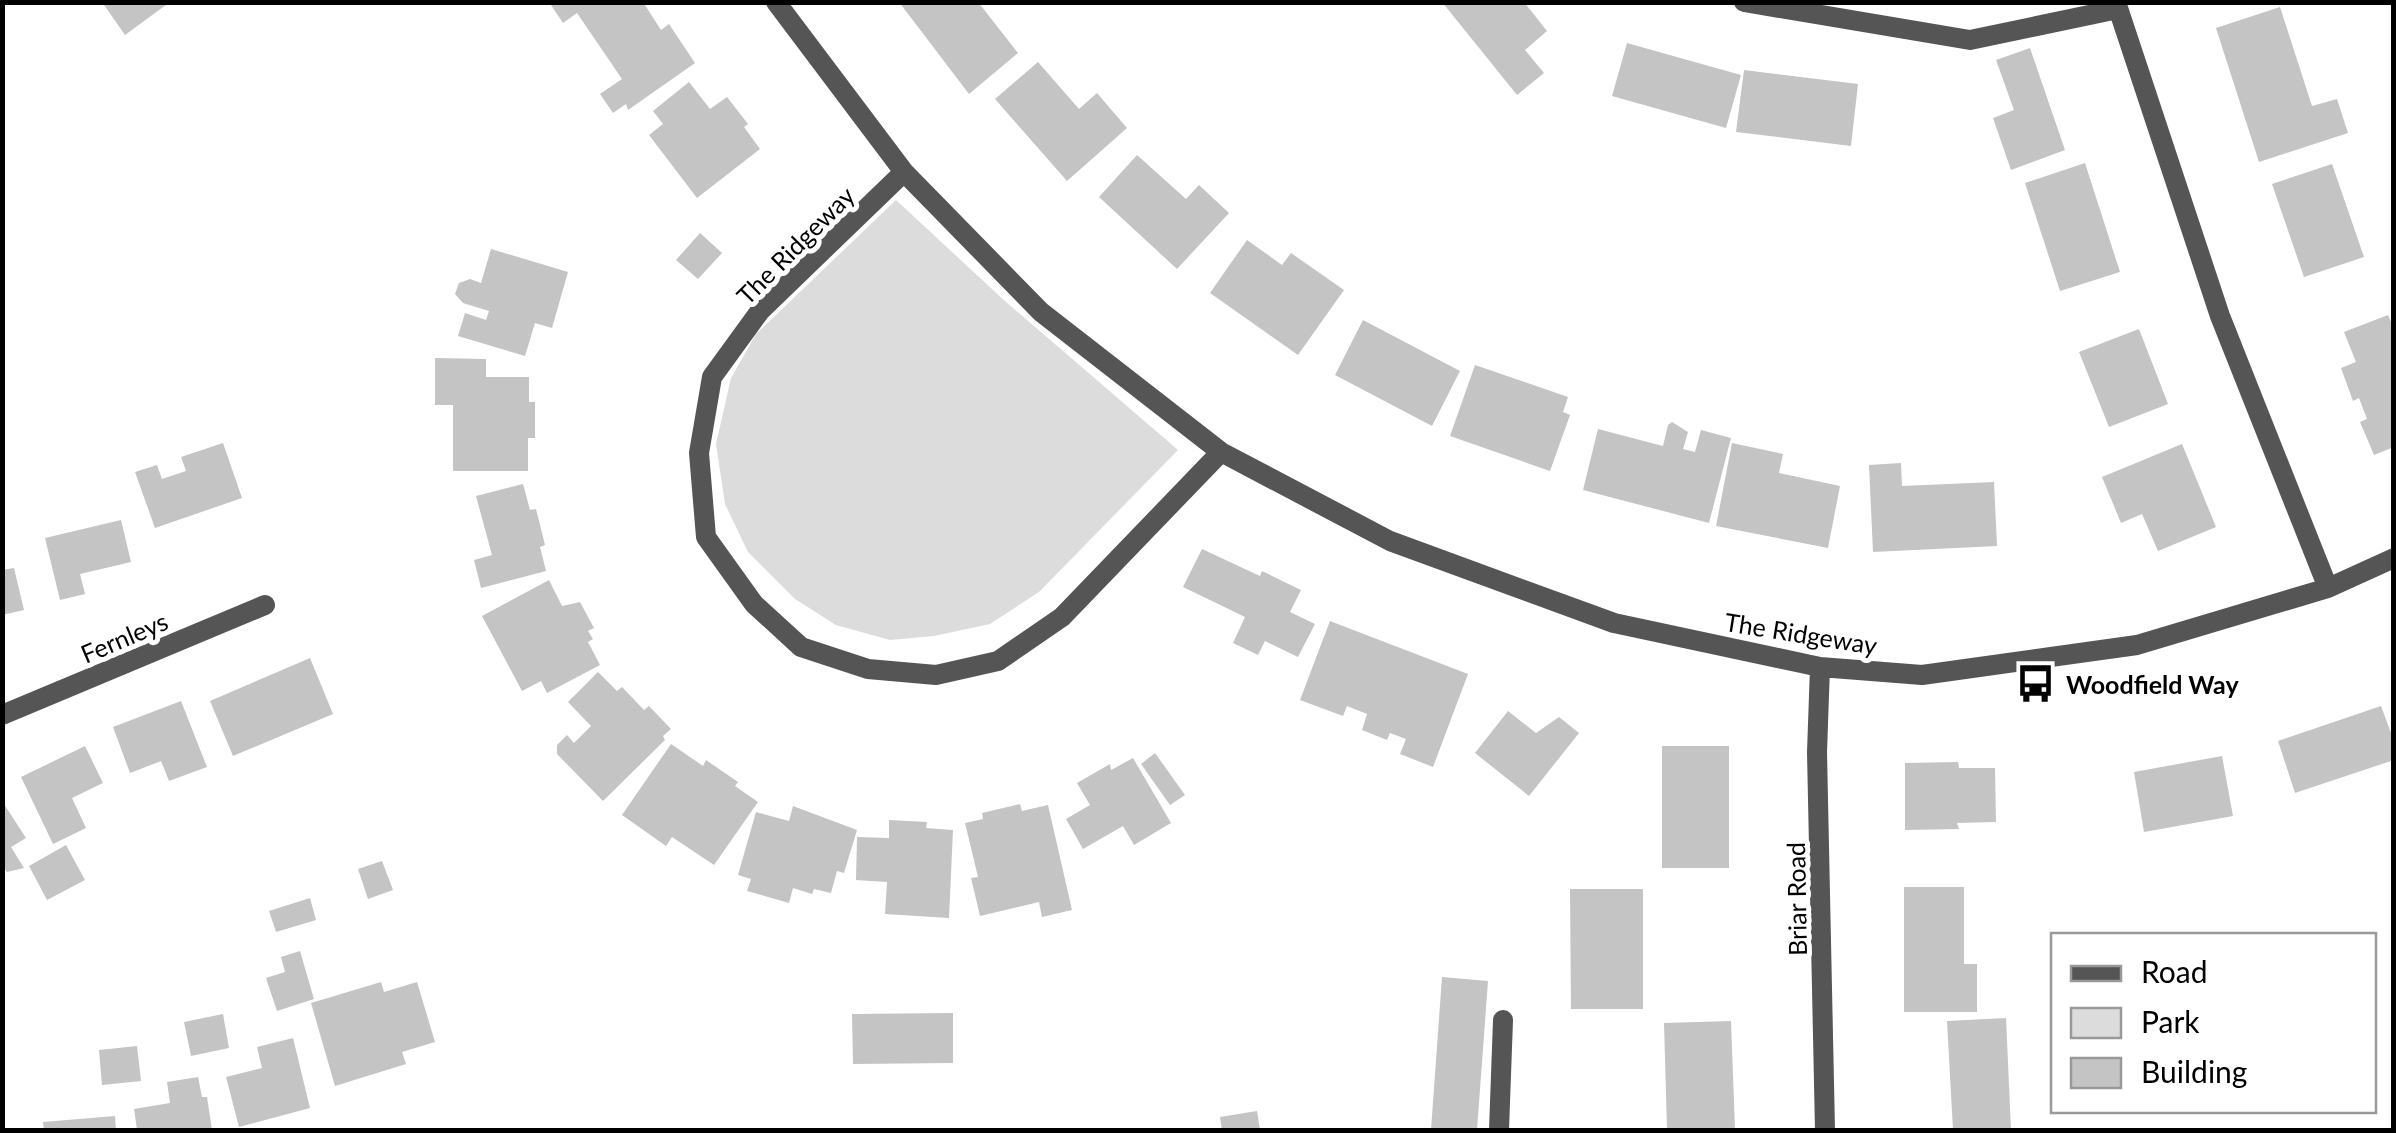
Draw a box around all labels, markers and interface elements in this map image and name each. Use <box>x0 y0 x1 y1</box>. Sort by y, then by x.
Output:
street label: The Ridgeway <box>730 180 860 310</box>
street label: Fernleys <box>76 605 172 669</box>
street label: The Ridgeway <box>1723 606 1879 660</box>
bus stop icon: Woodfield Way <box>2015 663 2057 705</box>
place label: Woodfield Way <box>2066 669 2239 699</box>
street label: Briar Road <box>1780 842 1812 956</box>
legend <box>2051 933 2376 1113</box>
text: Road <box>2141 953 2208 989</box>
text: Park <box>2141 1003 2200 1039</box>
text: Building <box>2141 1053 2247 1089</box>

